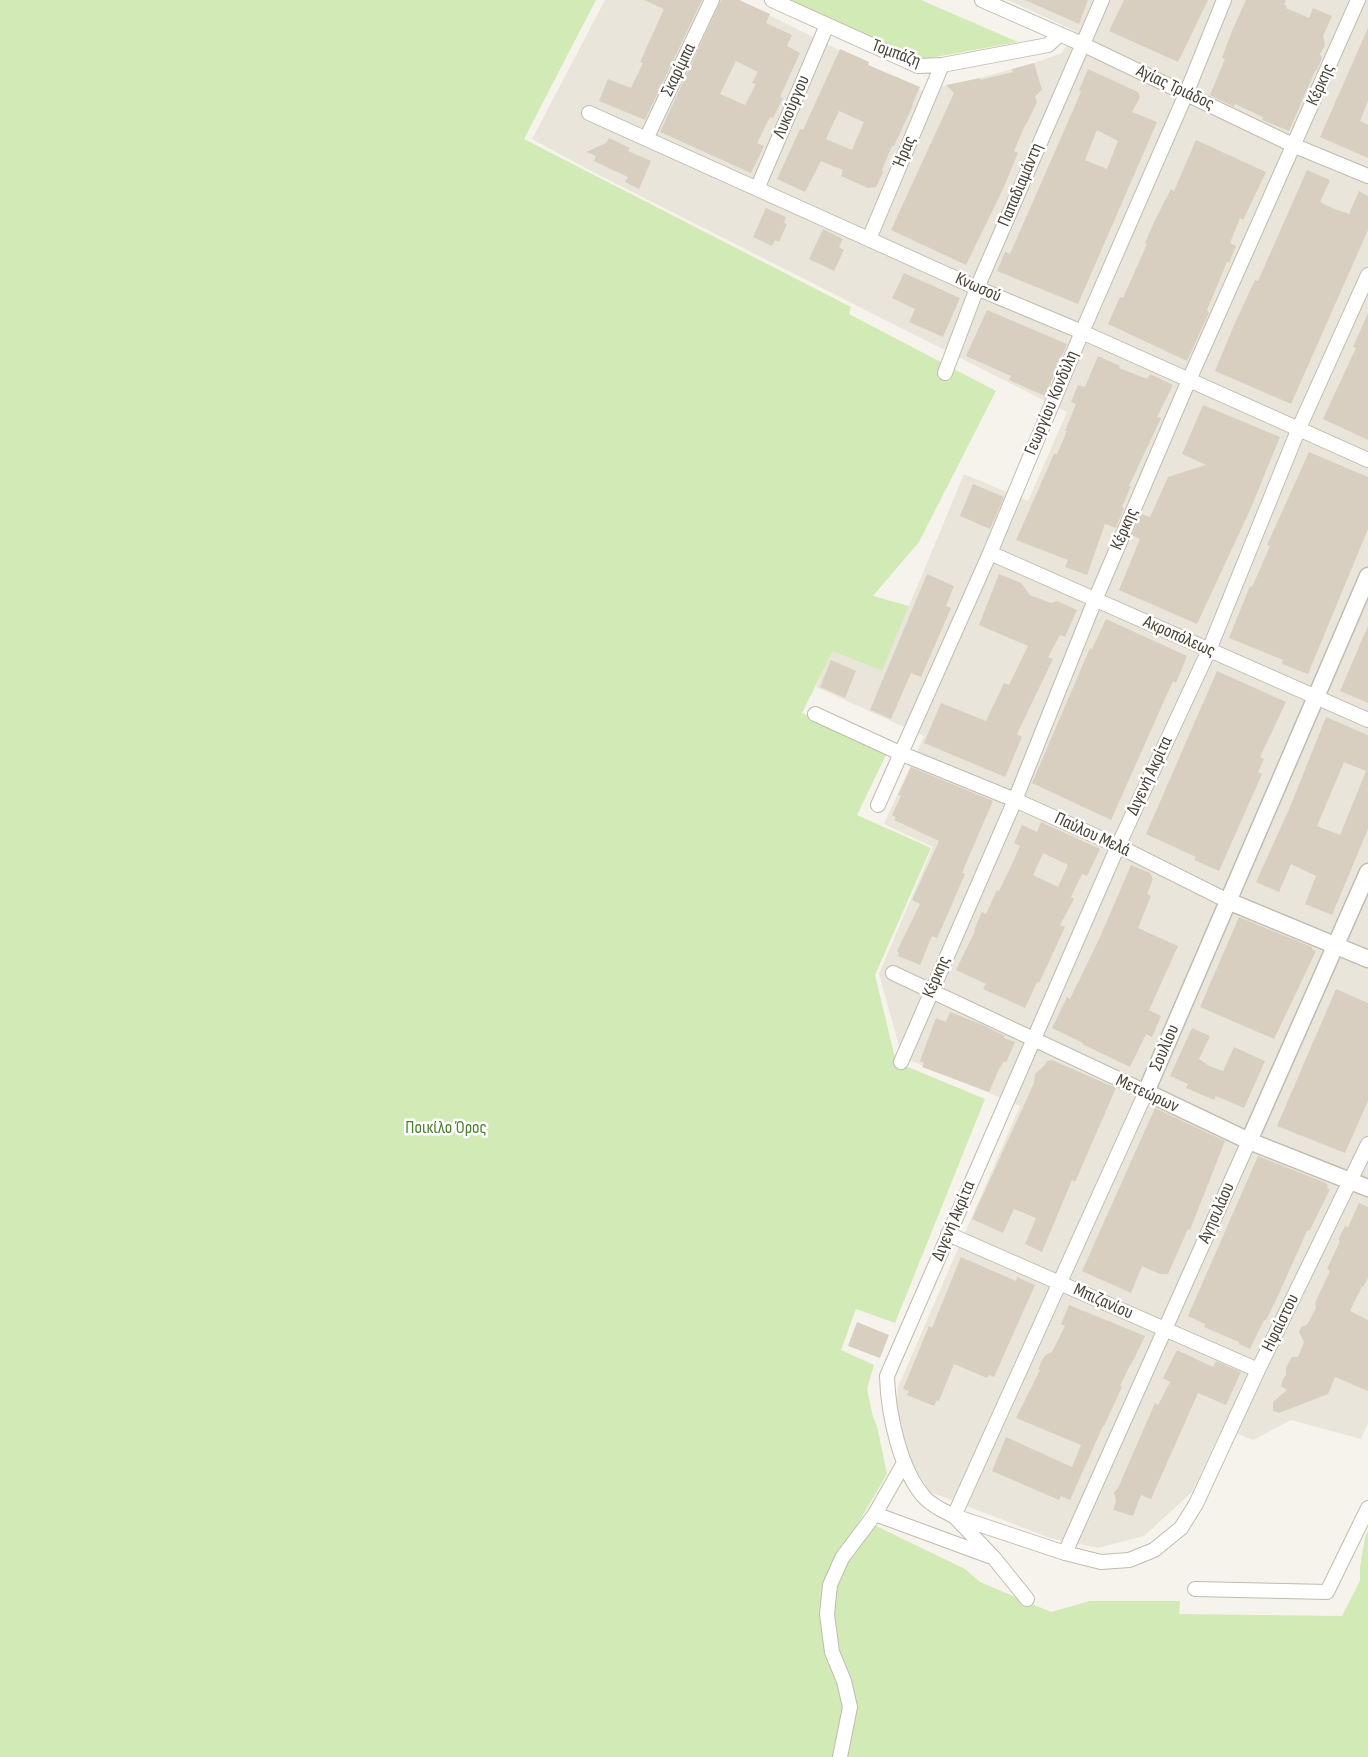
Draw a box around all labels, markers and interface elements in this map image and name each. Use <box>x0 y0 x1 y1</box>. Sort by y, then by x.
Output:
street label: Τομπάζη <box>869 35 923 73</box>
street label: Σκαρίμπα <box>657 40 701 100</box>
street label: Αγίας Τριάδος <box>1133 61 1217 115</box>
street label: Κέρκης <box>1302 61 1340 109</box>
street label: Λυκούργου <box>769 72 815 142</box>
street label: Ήρας <box>889 133 921 171</box>
street label: Παπαδιαμάντη <box>994 140 1048 230</box>
street label: Κνωσού <box>952 268 1004 308</box>
street label: Γεωργίου Κονδύλη <box>1020 348 1084 458</box>
street label: Κέρκης <box>1107 505 1143 553</box>
street label: Ακροπόλεως <box>1140 612 1218 662</box>
street label: Διγενή Ακρίτα <box>1122 733 1178 819</box>
street label: Παύλου Μελά <box>1051 808 1133 862</box>
street label: Κέρκης <box>919 953 955 1001</box>
street label: Σουλίου <box>1146 1021 1184 1075</box>
street label: Μετεώρων <box>1112 1070 1182 1118</box>
park label: Ποικίλο Όρος <box>405 1117 487 1139</box>
street label: Διγενή Ακρίτα <box>928 1178 980 1264</box>
street label: Αγησιλάου <box>1194 1179 1240 1247</box>
street label: Μπιζανίου <box>1070 1279 1136 1325</box>
street label: Ηφαίστου <box>1258 1291 1304 1355</box>

